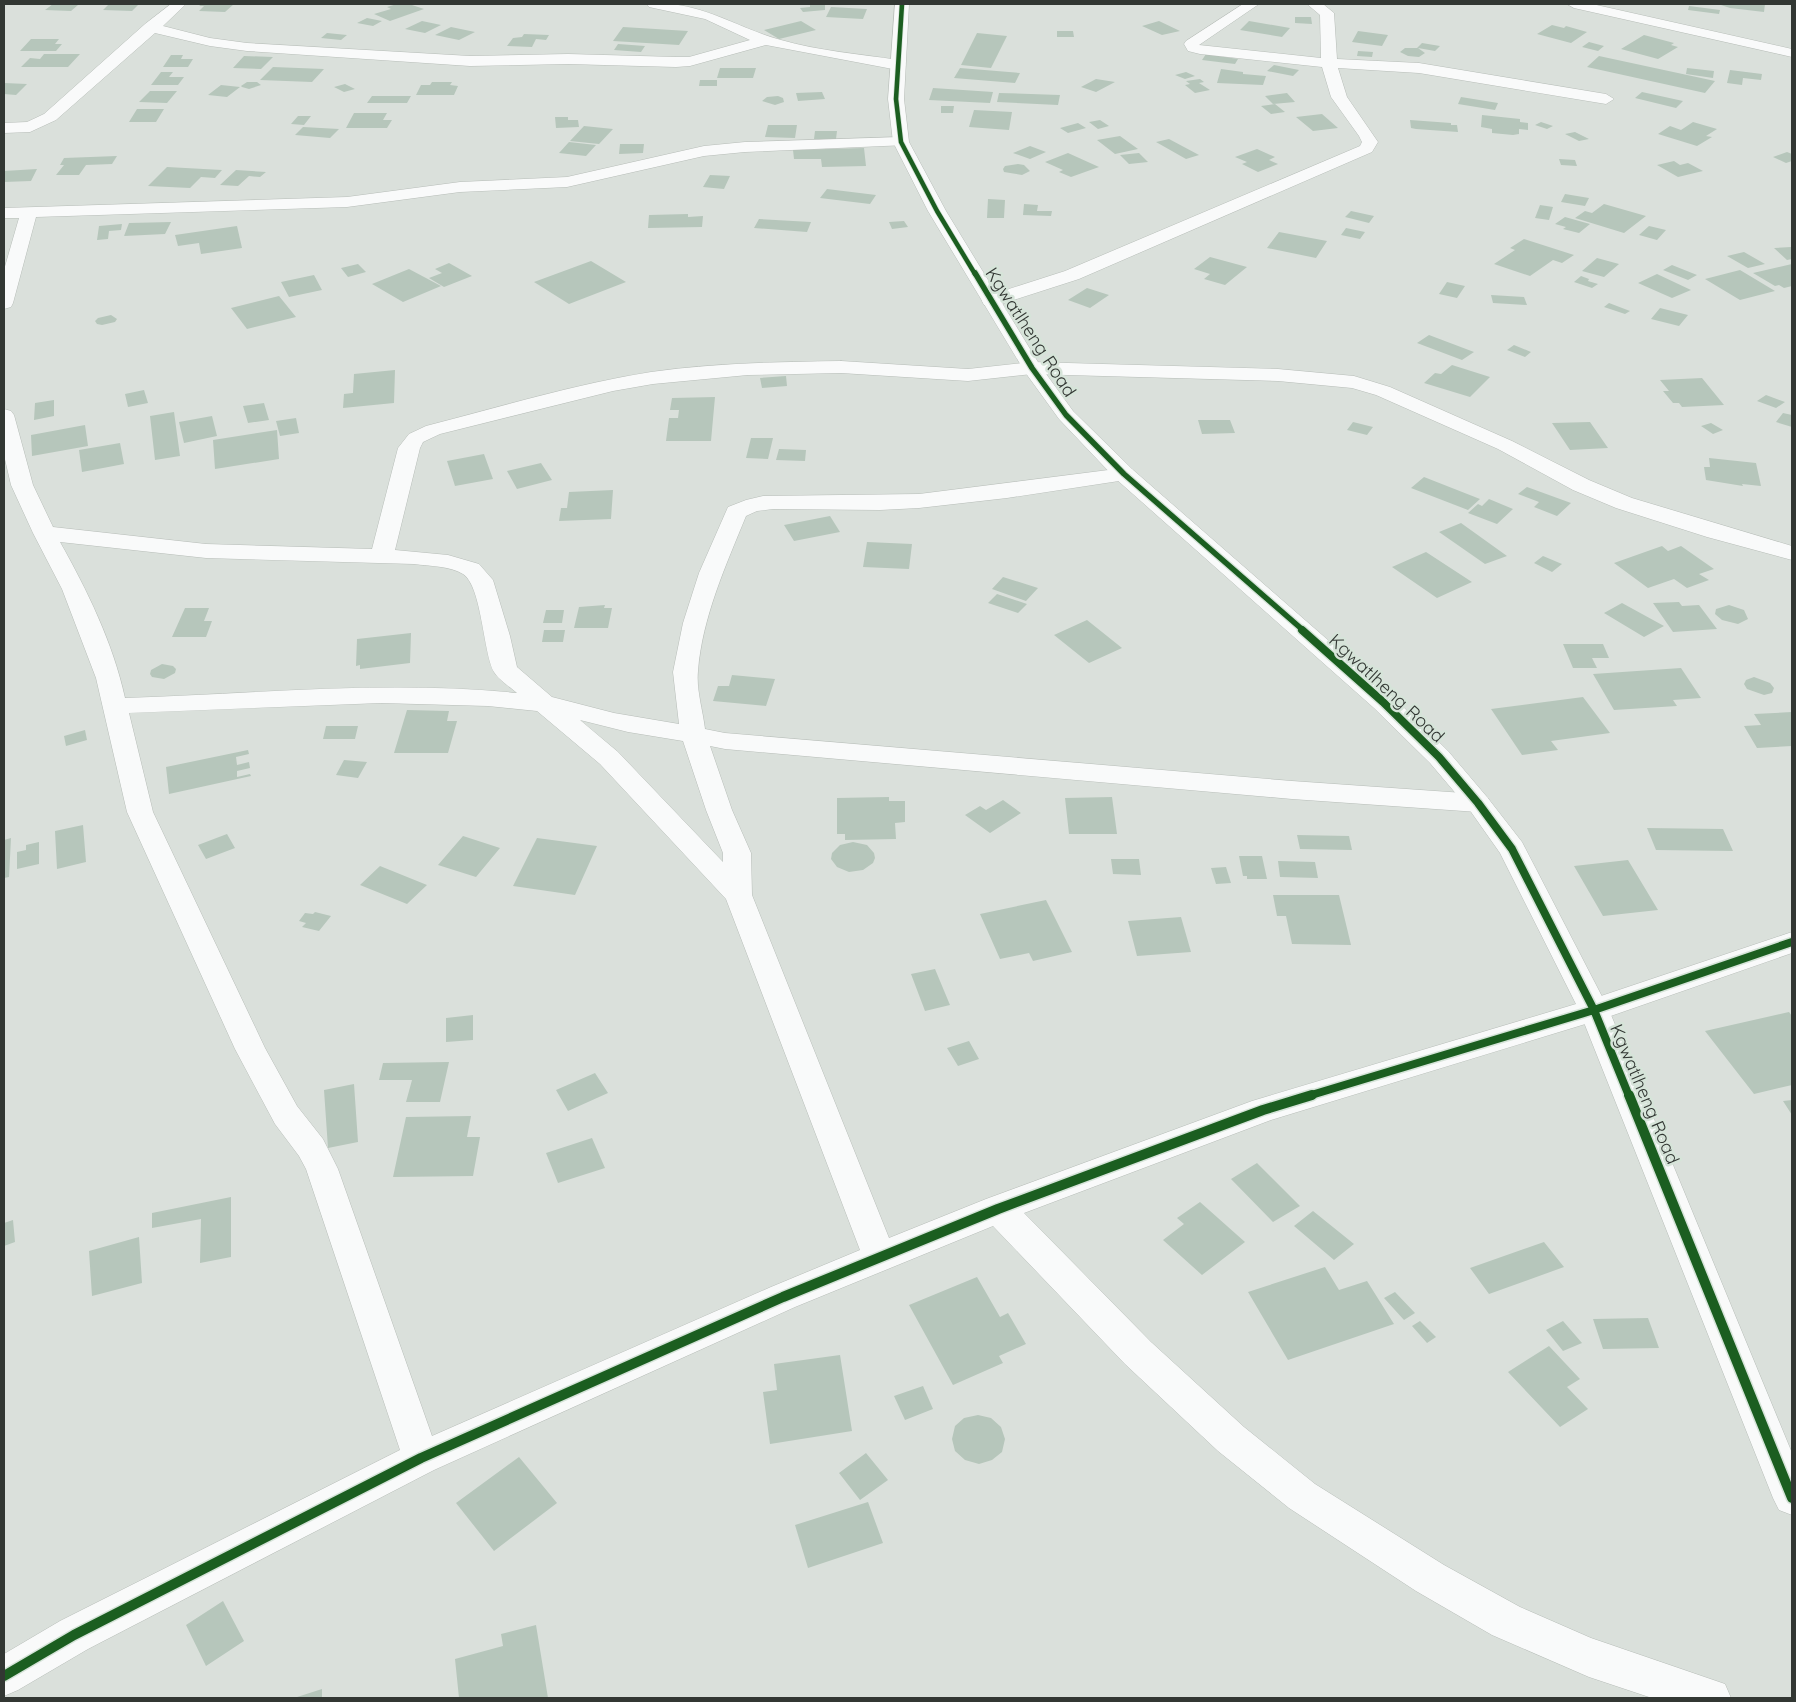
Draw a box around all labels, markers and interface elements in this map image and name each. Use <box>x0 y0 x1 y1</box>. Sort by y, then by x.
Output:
street label: Kgwatlheng Road <box>981 263 1081 401</box>
street label: Kgwatlheng Road <box>1324 629 1450 747</box>
street label: Kgwatlheng Road <box>1605 1021 1685 1167</box>

